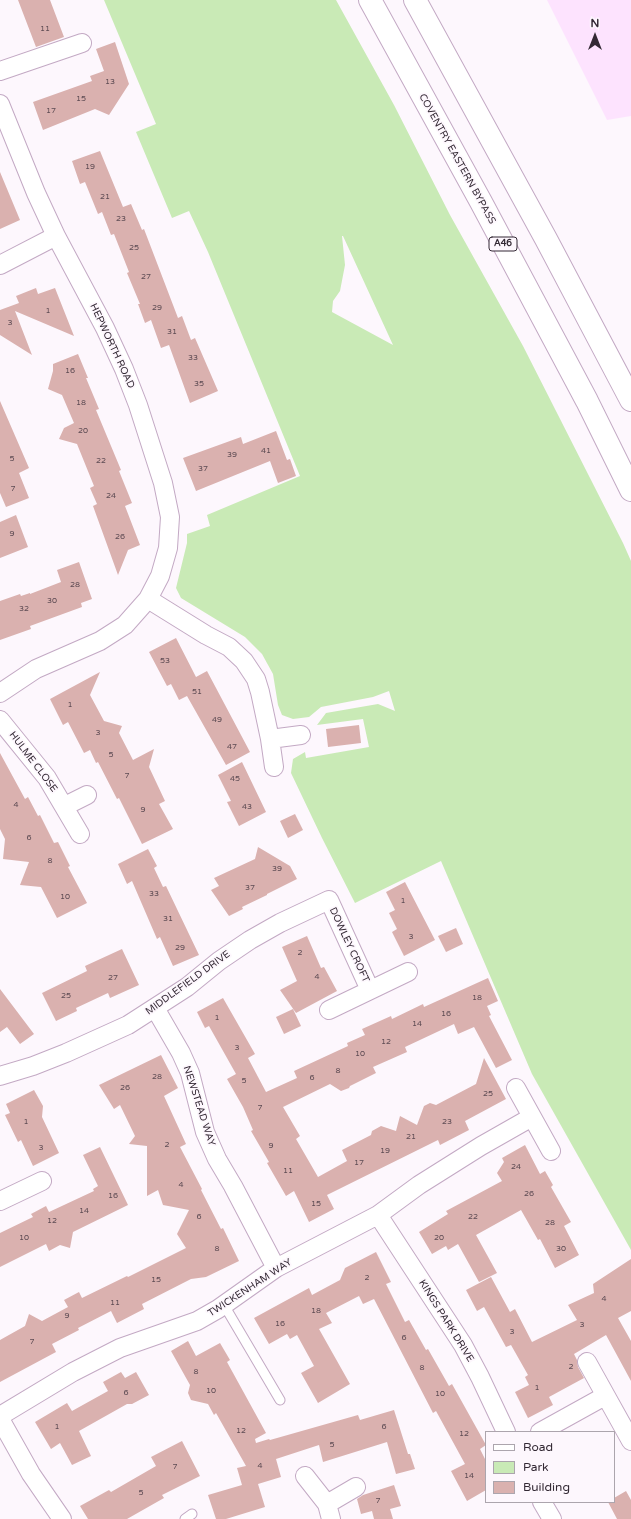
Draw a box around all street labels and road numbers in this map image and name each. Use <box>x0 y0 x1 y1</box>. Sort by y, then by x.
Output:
street label: COVENTRY EASTERN BYPASS <box>416 92 498 226</box>
road number: A46 <box>489 237 517 251</box>
street label: HEPWORTH ROAD <box>87 302 137 390</box>
street label: HULME CLOSE <box>6 729 60 795</box>
street label: DOWLEY CROFT <box>326 906 372 984</box>
street label: MIDDLEFIELD DRIVE <box>143 948 233 1018</box>
street label: NEWSTEAD WAY <box>180 1064 218 1148</box>
street label: TWICKENHAM WAY <box>206 1256 294 1320</box>
street label: KINGS PARK DRIVE <box>416 1278 476 1364</box>

